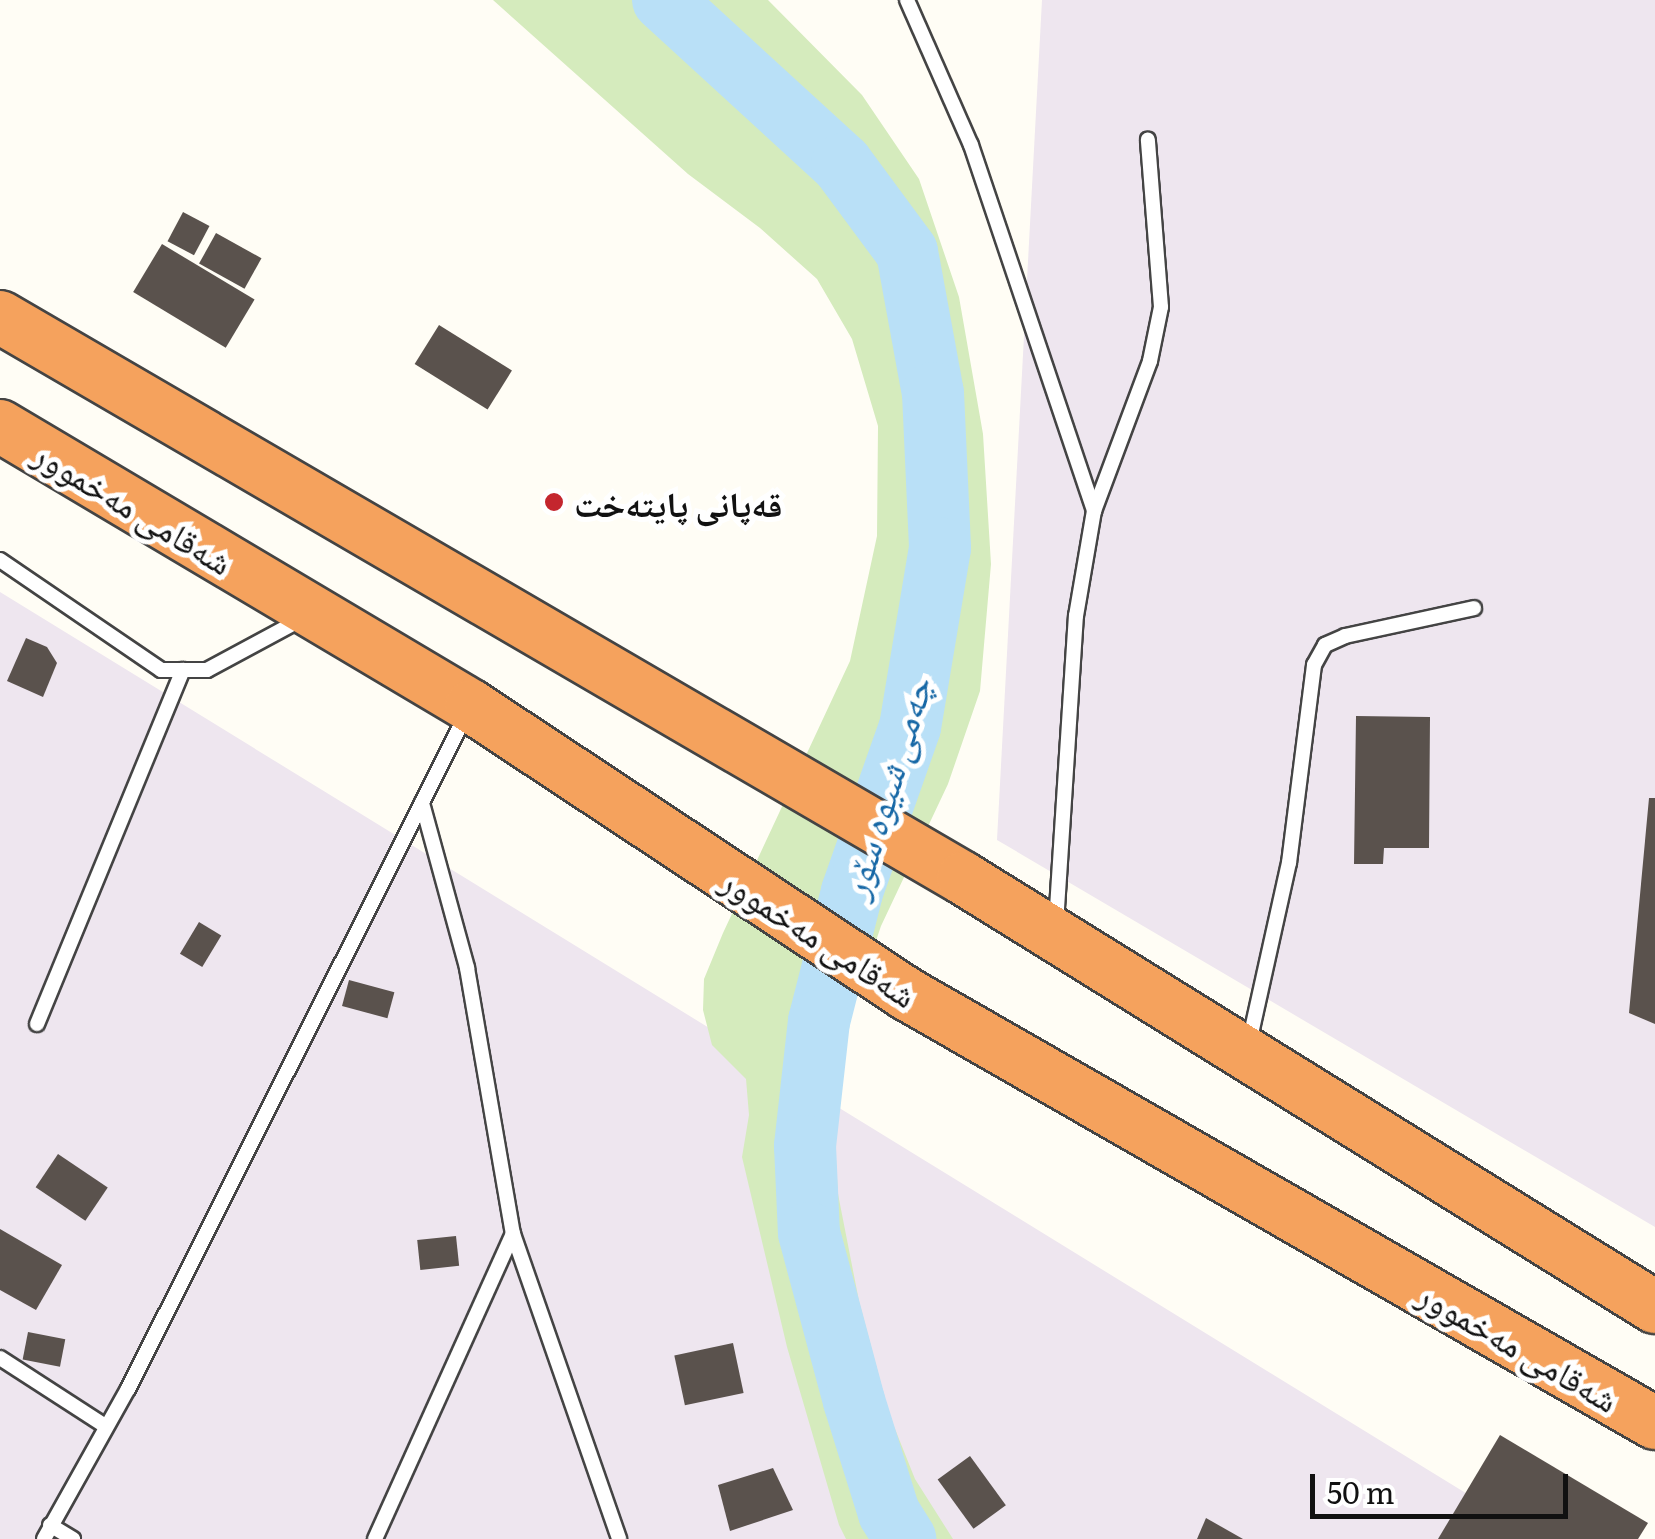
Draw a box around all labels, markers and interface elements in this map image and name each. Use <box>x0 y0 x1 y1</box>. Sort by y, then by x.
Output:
street label: شەقامی مەخموور <box>27 430 241 582</box>
place label: قەپانی پایتەخت <box>574 481 782 523</box>
marker: قەپانی پایتەخت <box>543 491 565 513</box>
water label: چەمی شیوە سۆر <box>829 671 939 903</box>
street label: شەقامی مەخموور <box>715 857 925 1015</box>
street label: شەقامی مەخموور <box>1411 1271 1627 1419</box>
scale bar <box>1315 1454 1572 1516</box>
text: 50 m <box>1327 1469 1395 1513</box>

